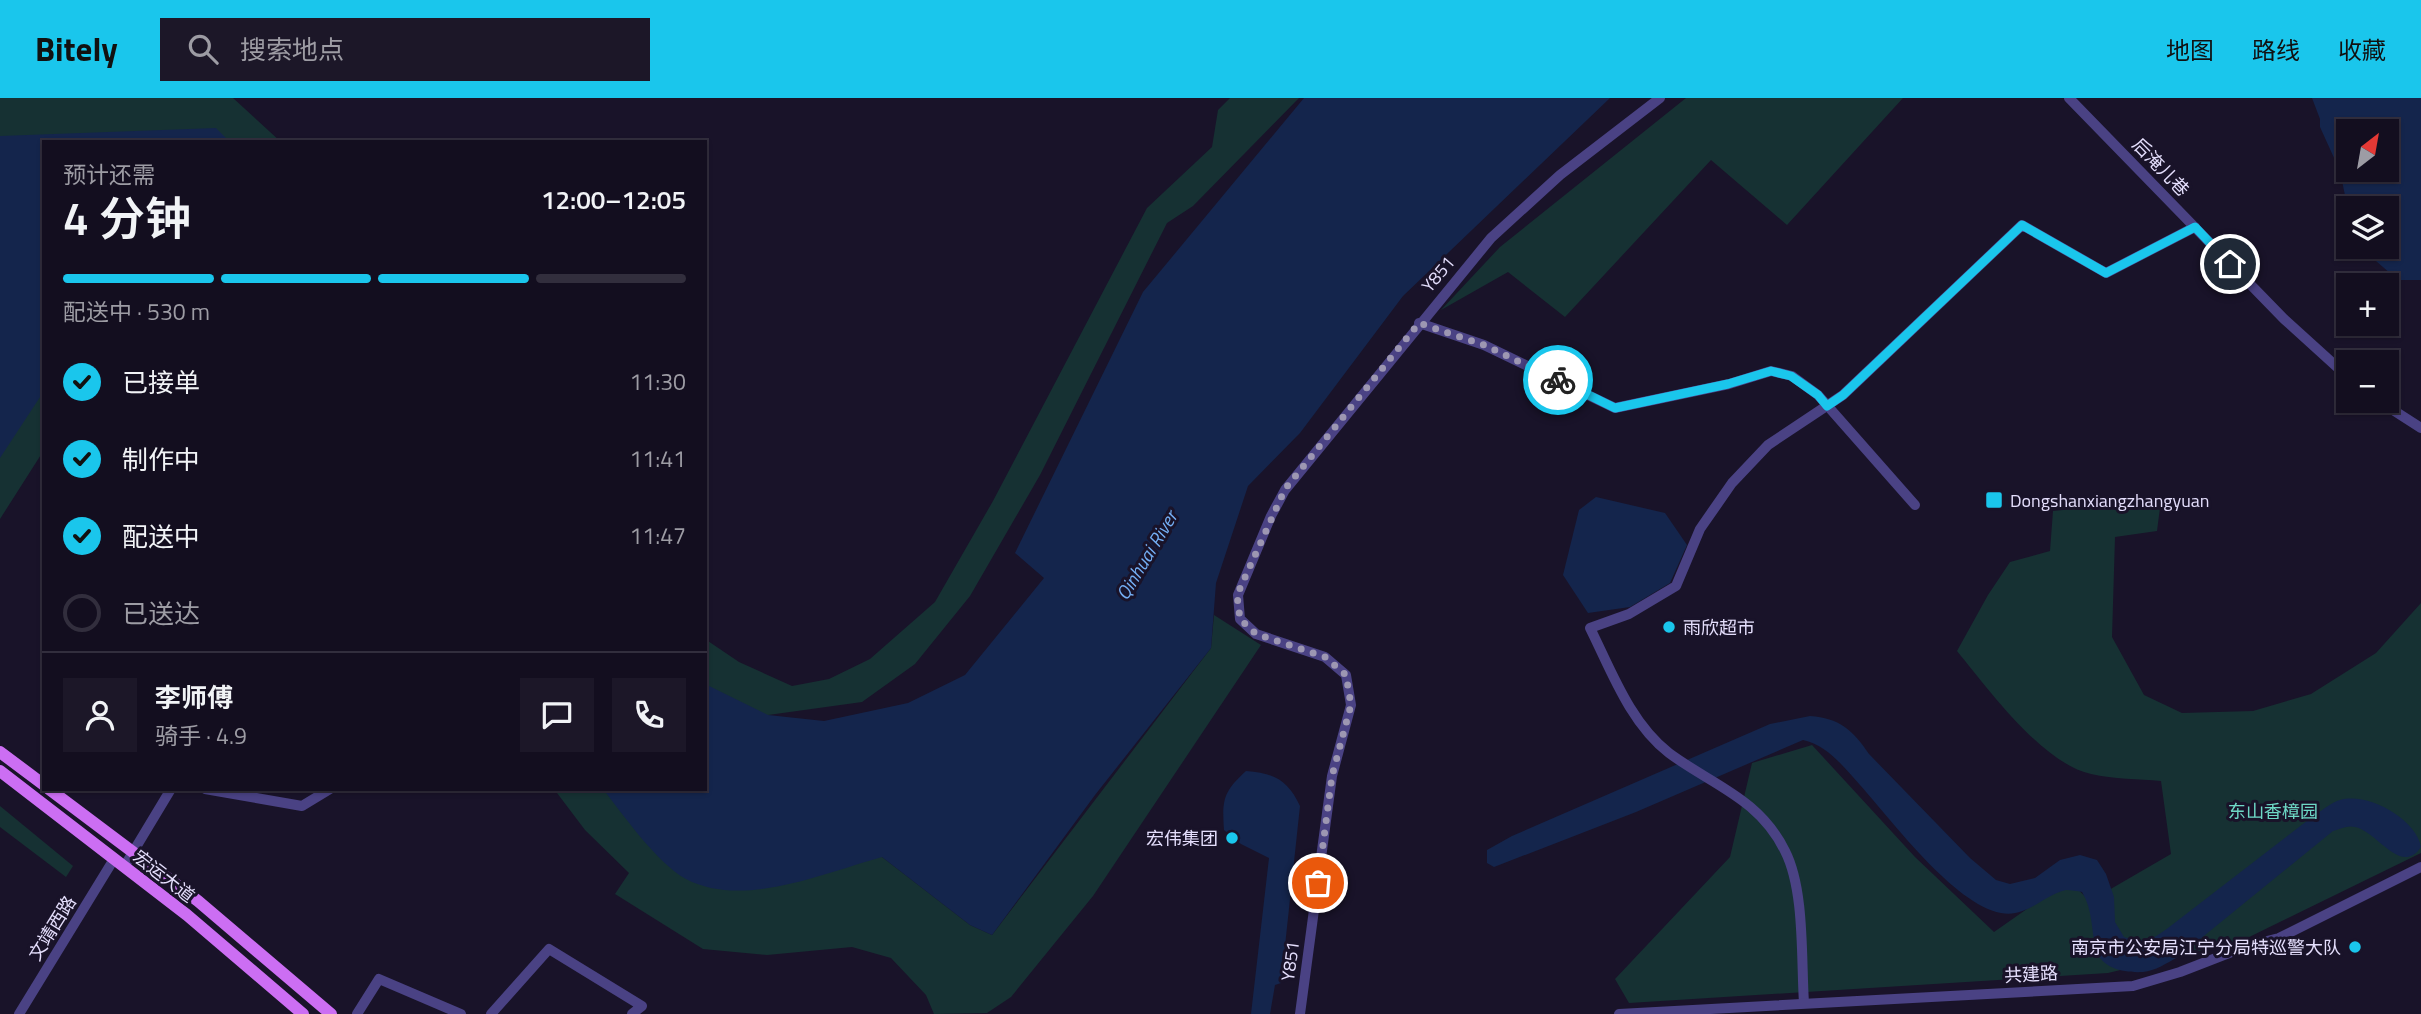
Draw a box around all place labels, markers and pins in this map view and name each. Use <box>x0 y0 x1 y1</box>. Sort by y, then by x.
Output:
pin <box>2200 234 2260 294</box>
place label: Dongshanxiangzhangyuan <box>2010 487 2210 514</box>
marker: Dongshanxiangzhangyuan <box>1984 490 2004 510</box>
place label: 雨欣超市 <box>1683 614 1755 641</box>
marker: 雨欣超市 <box>1661 619 1677 635</box>
place label: 宏伟集团 <box>1146 825 1218 852</box>
marker: 宏伟集团 <box>1224 830 1240 846</box>
pin <box>1288 853 1348 913</box>
place label: 南京市公安局江宁分局特巡警大队 <box>2071 934 2341 961</box>
marker: 南京市公安局江宁分局特巡警大队 <box>2347 939 2363 955</box>

